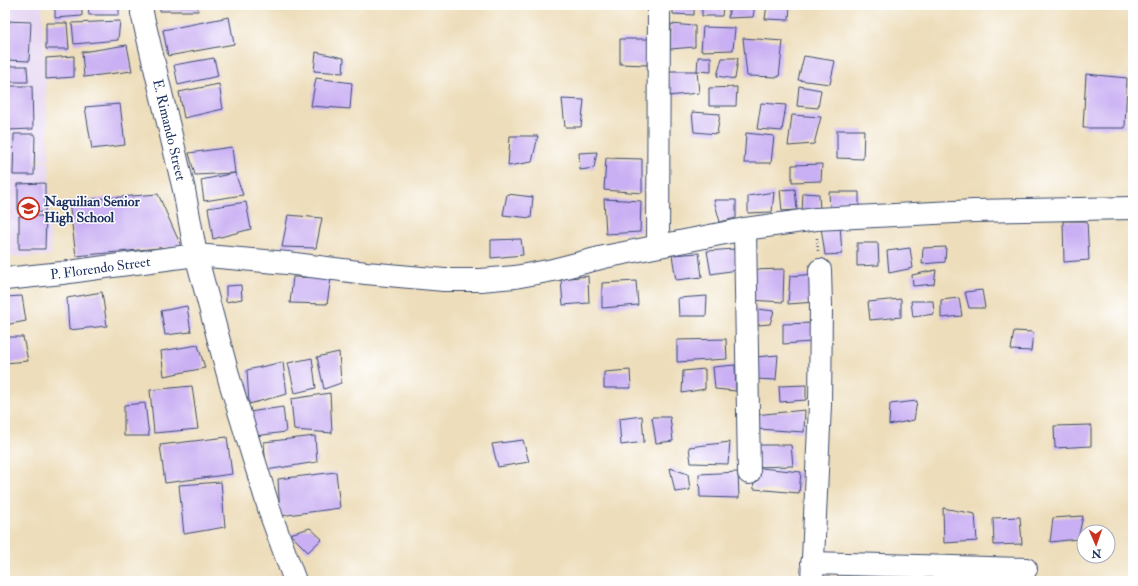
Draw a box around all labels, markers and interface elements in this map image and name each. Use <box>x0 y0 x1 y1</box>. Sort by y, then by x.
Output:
street label: E. Rimando Street <box>149 77 190 183</box>
place label: Naguilian Senior High School <box>43 193 140 227</box>
school or university icon: Naguilian Senior High School <box>15 196 41 222</box>
street label: P. Florendo Street <box>49 253 152 283</box>
north arrow <box>1076 524 1116 564</box>
text: N <box>1090 547 1102 560</box>

